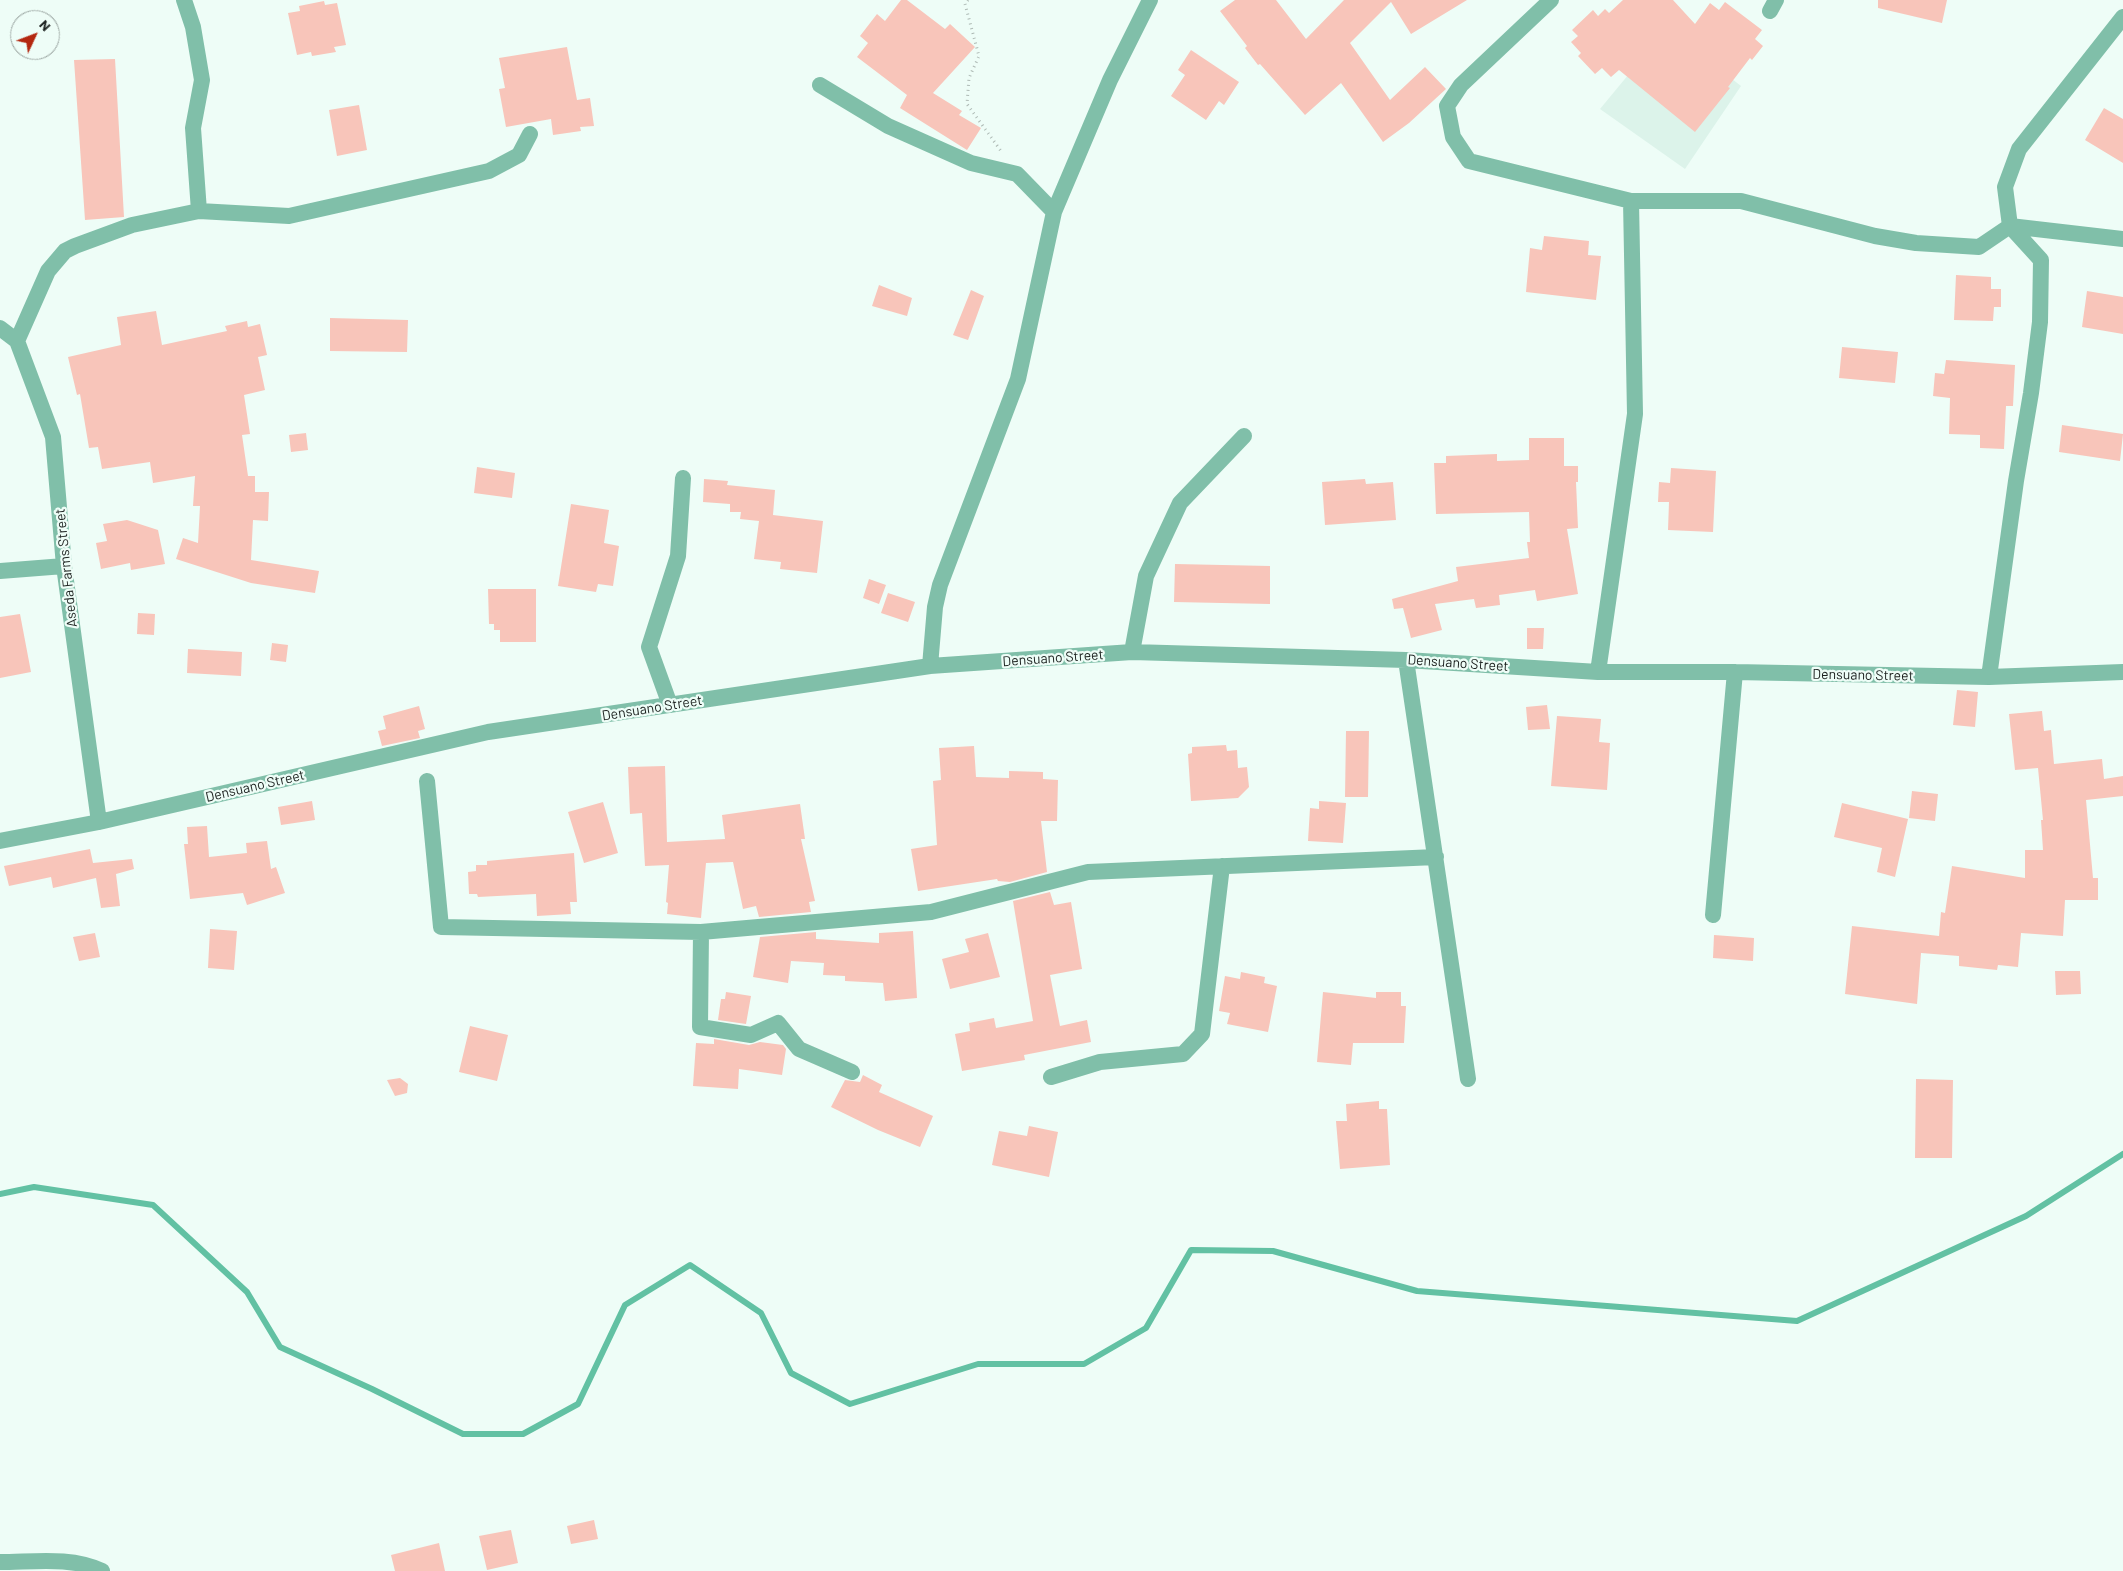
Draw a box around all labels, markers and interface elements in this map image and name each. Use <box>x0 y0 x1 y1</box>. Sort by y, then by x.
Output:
north arrow <box>10 10 60 60</box>
text: N <box>36 16 55 34</box>
street label: Aseda Farms Street <box>51 508 81 628</box>
street label: Densuano Street <box>1002 646 1104 670</box>
street label: Densuano Street <box>1407 651 1509 675</box>
street label: Densuano Street <box>1812 666 1914 684</box>
street label: Densuano Street <box>601 692 703 724</box>
street label: Densuano Street <box>204 766 306 806</box>

